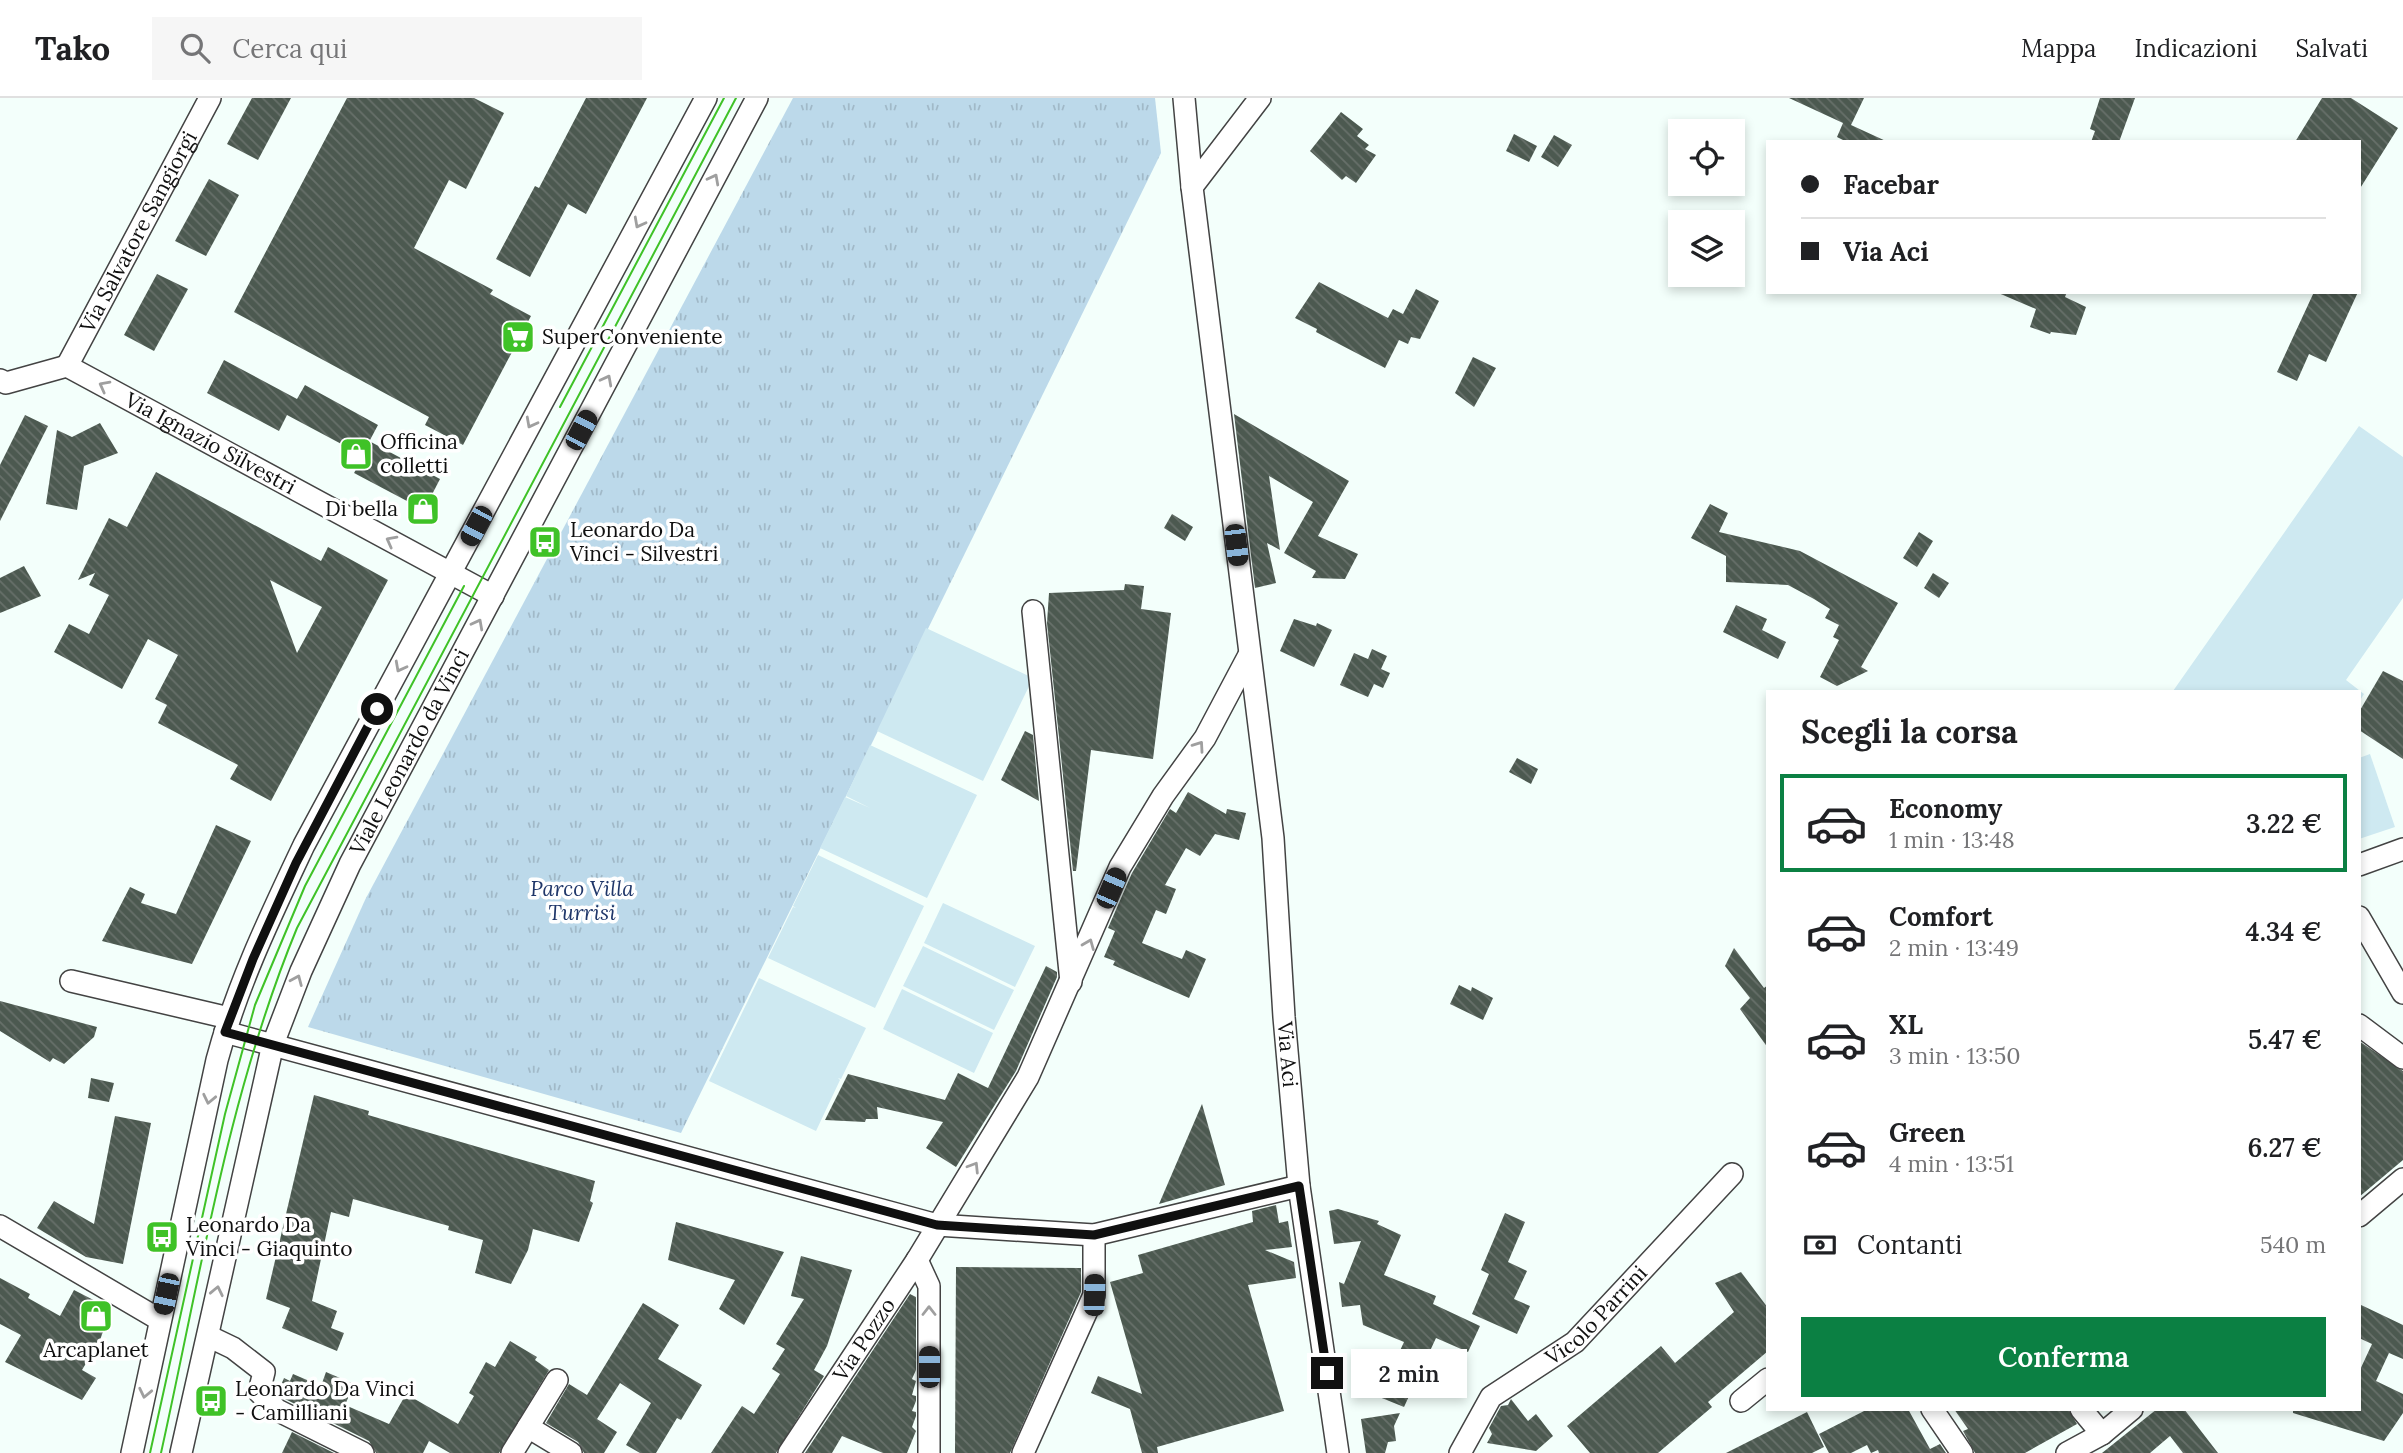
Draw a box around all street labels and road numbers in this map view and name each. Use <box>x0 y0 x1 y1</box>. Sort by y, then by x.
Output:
street label: Via Salvatore Sangiorgi <box>73 126 203 338</box>
street label: Via Ignazio Silvestri <box>120 385 301 500</box>
street label: Viale Leonardo da Vinci <box>343 644 475 860</box>
street label: Via Aci <box>1271 1019 1304 1089</box>
street label: Vicolo Parrini <box>1539 1259 1653 1371</box>
street label: Via Pozzo <box>826 1293 901 1387</box>

